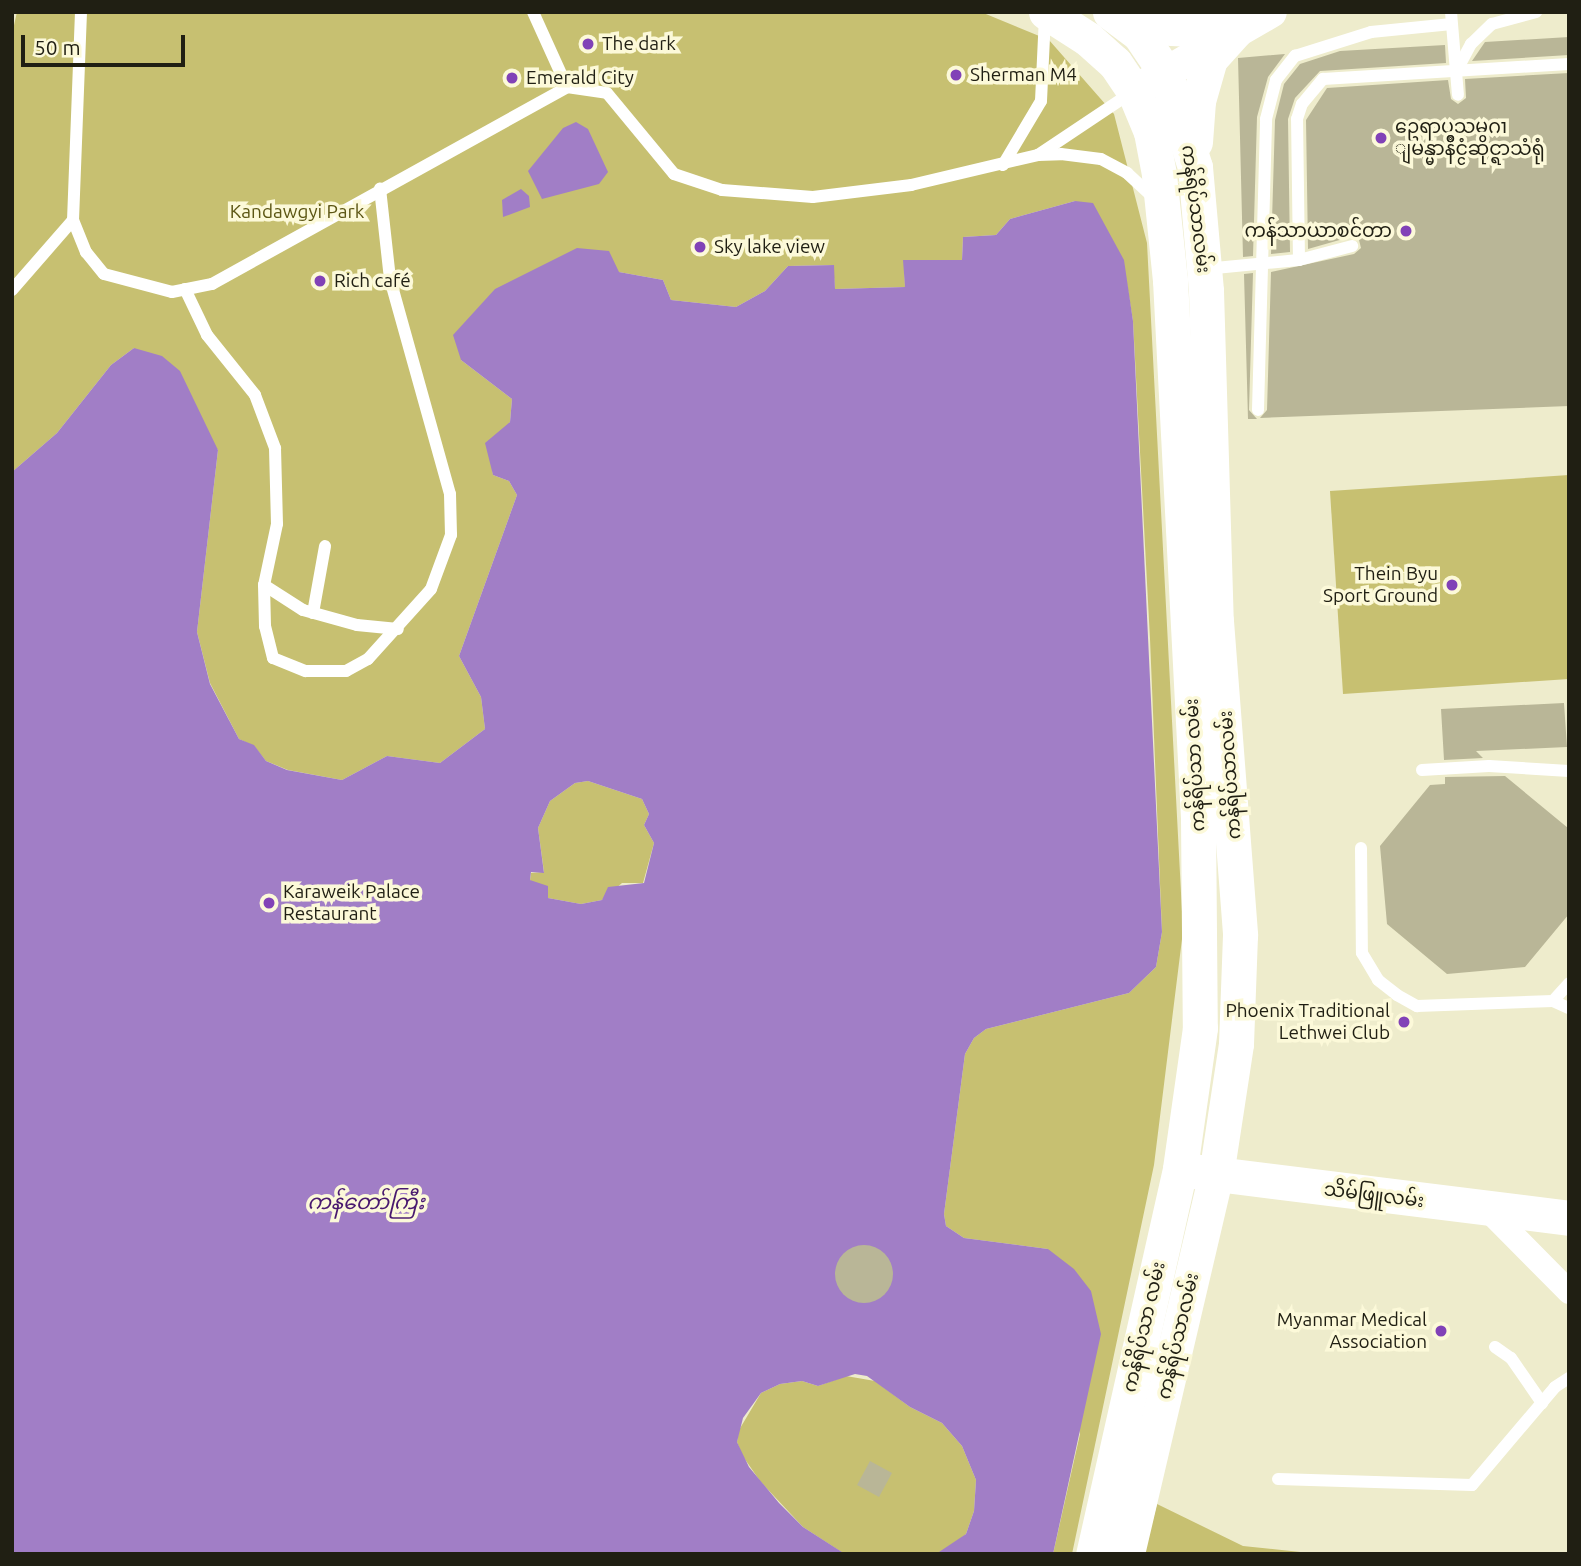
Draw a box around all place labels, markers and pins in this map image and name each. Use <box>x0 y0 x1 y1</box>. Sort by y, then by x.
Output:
place label: The dark <box>602 33 676 55</box>
marker: The dark <box>580 36 596 52</box>
place label: Sherman M4 <box>970 64 1077 86</box>
place label: Emerald City <box>526 67 634 89</box>
marker: Sherman M4 <box>948 67 964 83</box>
marker: Emerald City <box>504 70 520 86</box>
place label: ဥေရာပသမဂၢ ျမန္မာနိဳင္ငံဆိုင္ရာသံရုံ <box>1395 116 1545 160</box>
marker: ဥေရာပသမဂၢ ျမန္မာနိဳင္ငံဆိုင္ရာသံရုံ <box>1373 130 1389 146</box>
place label: ကန်သာယာစင်တာ <box>1245 220 1392 242</box>
marker: ကန်သာယာစင်တာ <box>1398 223 1414 239</box>
place label: Sky lake view <box>714 236 825 258</box>
marker: Sky lake view <box>692 239 708 255</box>
place label: Rich café <box>334 270 411 292</box>
marker: Rich café <box>312 273 328 289</box>
place label: Thein Byu Sport Ground <box>1323 563 1438 607</box>
marker: Thein Byu Sport Ground <box>1444 577 1460 593</box>
place label: Karaweik Palace Restaurant <box>283 881 420 925</box>
marker: Karaweik Palace Restaurant <box>261 895 277 911</box>
place label: Phoenix Traditional Lethwei Club <box>1225 1000 1390 1044</box>
marker: Phoenix Traditional Lethwei Club <box>1396 1014 1412 1030</box>
place label: Myanmar Medical Association <box>1277 1309 1427 1353</box>
marker: Myanmar Medical Association <box>1433 1323 1449 1339</box>

